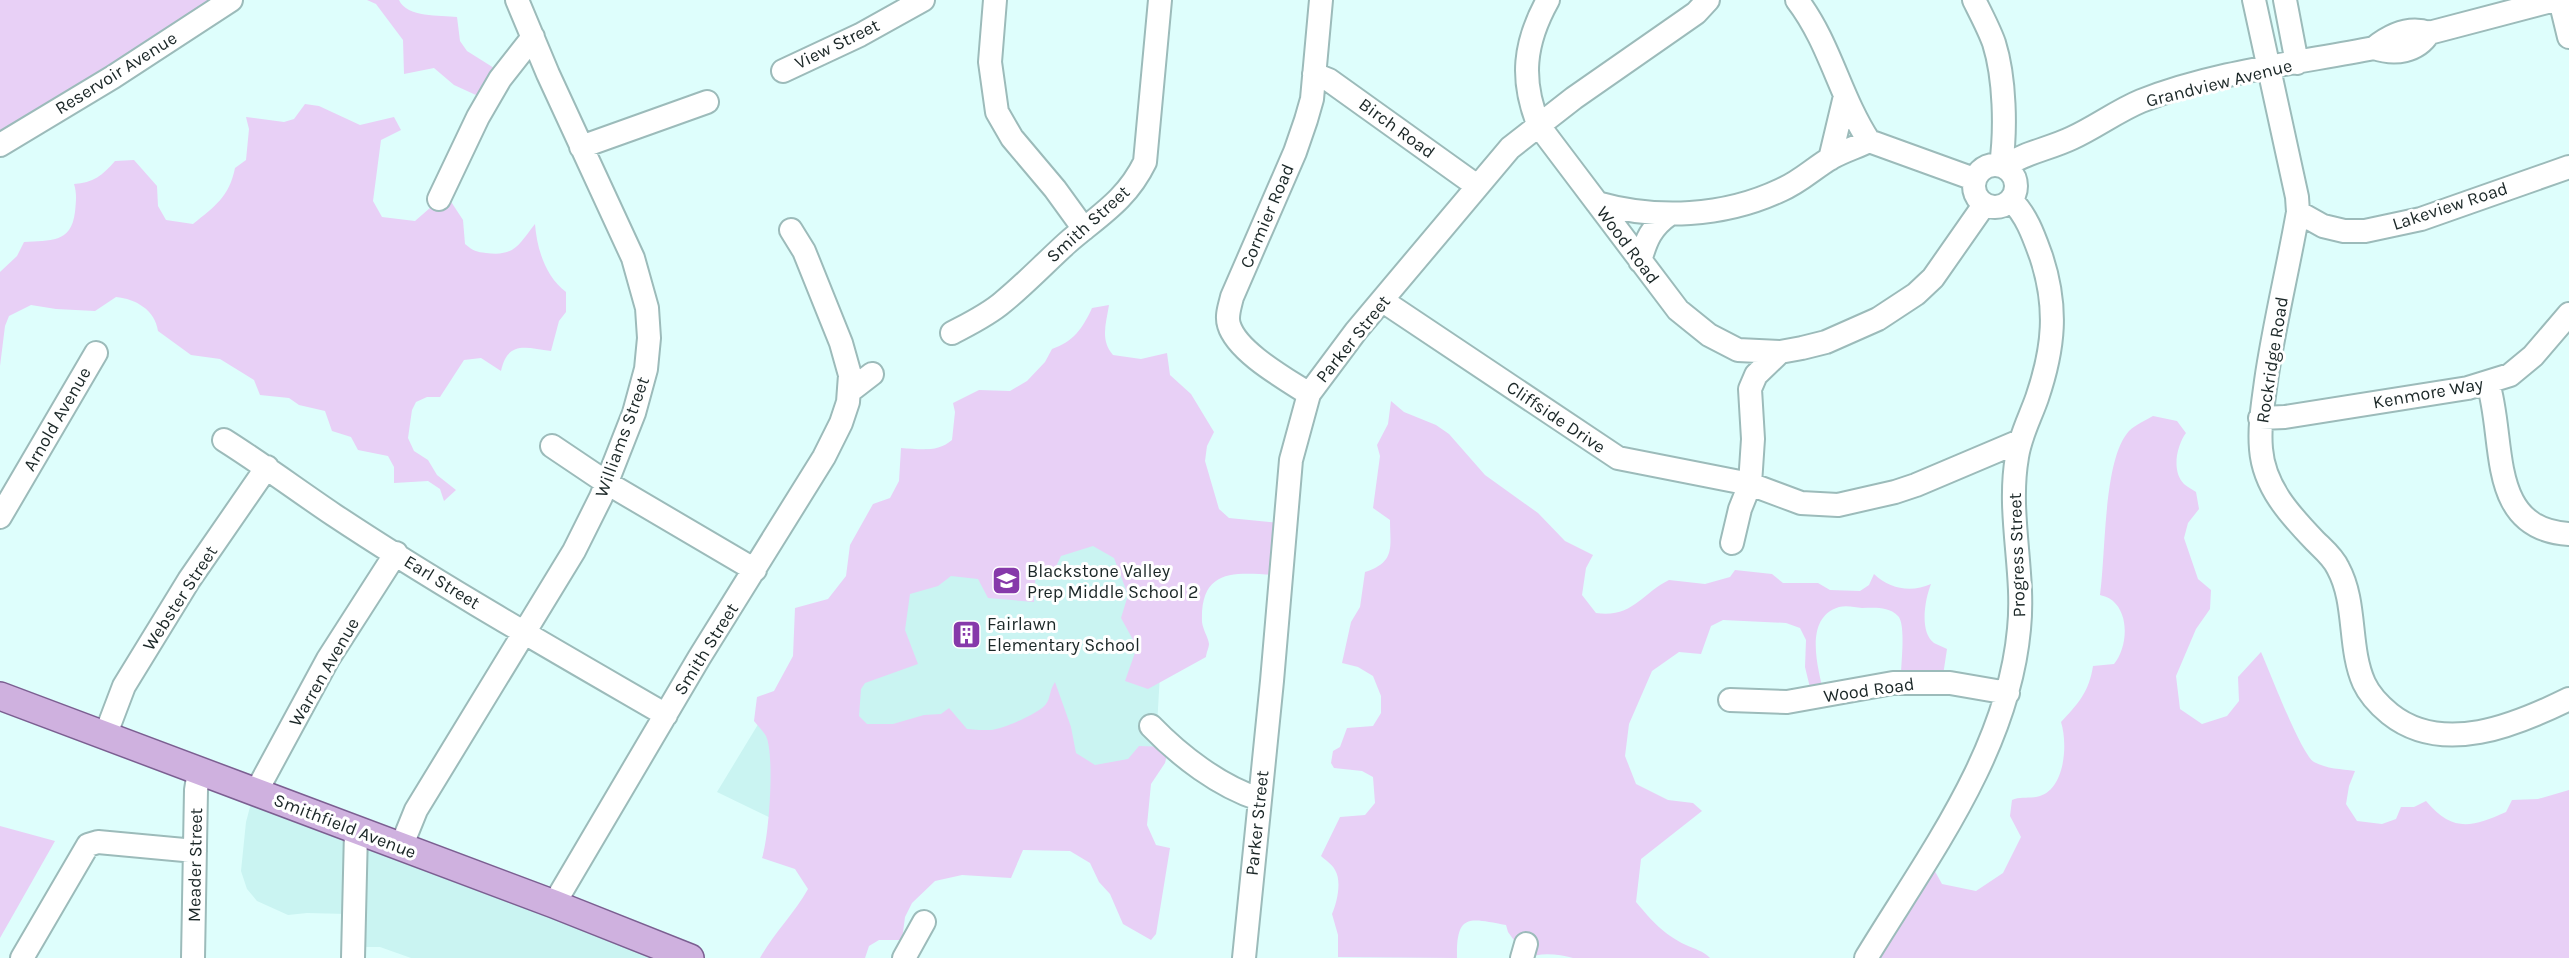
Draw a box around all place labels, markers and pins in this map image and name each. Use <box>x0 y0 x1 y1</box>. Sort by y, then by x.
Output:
place label: Blackstone Valley Prep Middle School 2 <box>1027 560 1198 603</box>
school or university icon: Blackstone Valley Prep Middle School 2 <box>990 565 1022 597</box>
place label: Fairlawn Elementary School <box>987 613 1140 656</box>
building icon: Fairlawn Elementary School <box>950 618 982 650</box>

